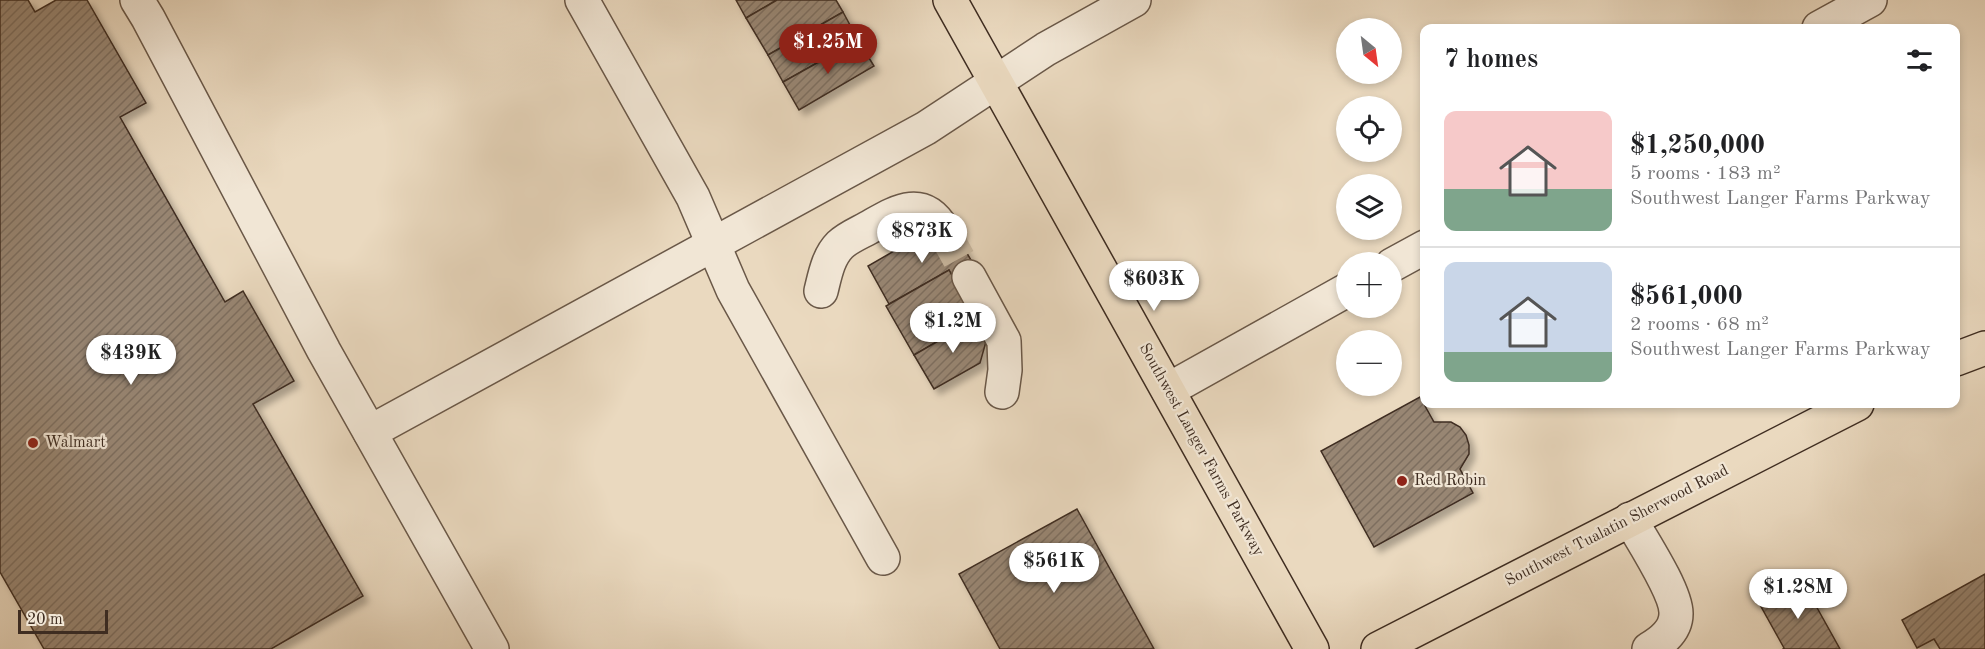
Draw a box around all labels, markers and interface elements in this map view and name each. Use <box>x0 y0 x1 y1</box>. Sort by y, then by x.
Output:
north arrow <box>1336 18 1402 84</box>
map controls <box>1336 18 1402 396</box>
pin: $1.25M <box>779 24 877 75</box>
text: $1.25M <box>793 33 863 53</box>
icon: filters <box>1903 44 1936 77</box>
text: 7 homes <box>1444 47 1538 73</box>
button: locate <box>1336 96 1402 162</box>
text: $1,250,000 <box>1630 133 1765 159</box>
icon: home <box>1492 135 1564 207</box>
text: 5 rooms · 183 m² <box>1630 164 1780 184</box>
button: layers <box>1336 174 1402 240</box>
text: Southwest Langer Farms Parkway <box>1630 189 1931 209</box>
pin: $873K <box>880 213 964 264</box>
text: $873K <box>891 222 953 242</box>
button: + <box>1336 252 1402 318</box>
pin: $603K <box>1112 261 1196 312</box>
text: $603K <box>1123 270 1185 290</box>
text: $561,000 <box>1630 284 1743 310</box>
icon: home <box>1492 286 1564 358</box>
pin: $1.2M <box>911 303 995 354</box>
text: $1.2M <box>924 312 982 332</box>
text: 2 rooms · 68 m² <box>1630 315 1769 335</box>
button: − <box>1336 330 1402 396</box>
pin: $439K <box>89 335 173 386</box>
text: Southwest Langer Farms Parkway <box>1630 340 1931 360</box>
street label: Southwest Langer Farms Parkway <box>1136 341 1267 559</box>
text: $439K <box>100 344 162 364</box>
place label: Walmart <box>45 435 106 451</box>
marker: Walmart <box>26 436 40 450</box>
street label: Southwest Tualatin Sherwood Road <box>1503 462 1731 590</box>
place label: Red Robin <box>1414 473 1487 489</box>
marker: Red Robin <box>1395 474 1409 488</box>
pin: $561K <box>1012 543 1096 594</box>
text: $561K <box>1023 552 1085 572</box>
pin: $1.28M <box>1749 569 1847 620</box>
text: $1.28M <box>1763 578 1833 598</box>
scale bar <box>18 607 108 634</box>
text: 20 m <box>27 612 63 628</box>

